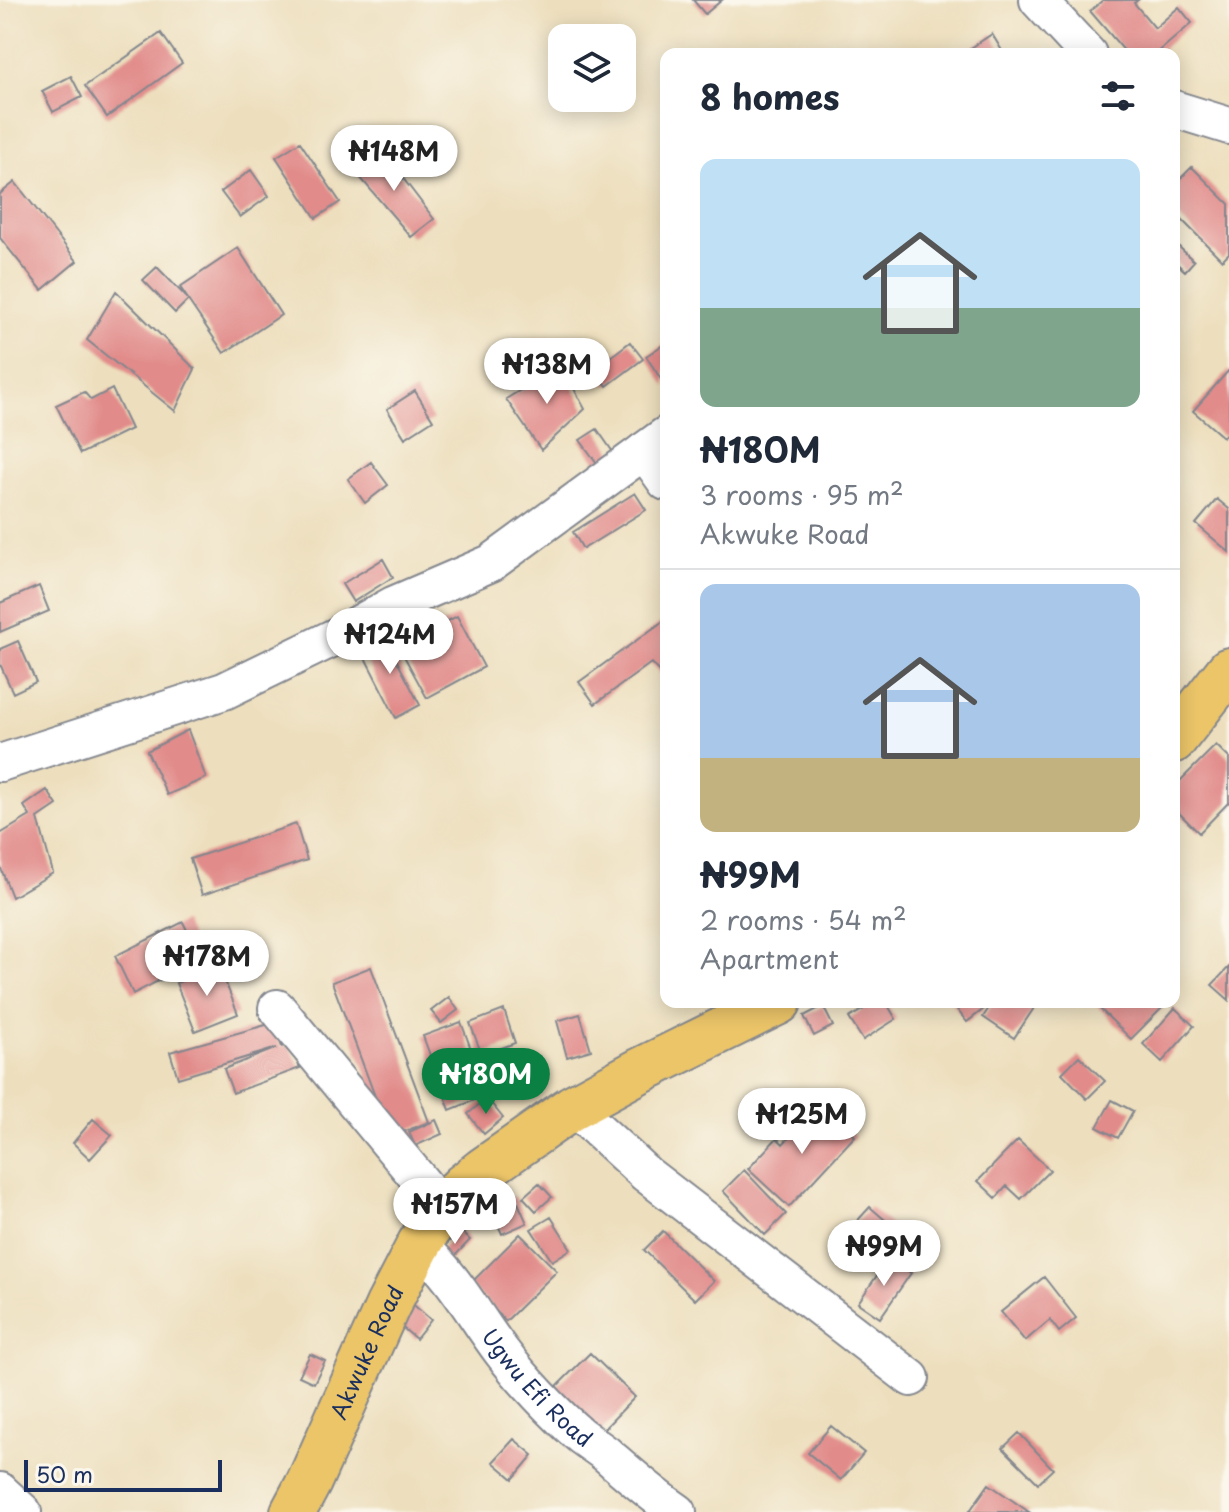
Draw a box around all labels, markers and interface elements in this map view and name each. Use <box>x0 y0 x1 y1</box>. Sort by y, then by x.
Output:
map controls <box>548 24 636 112</box>
button: layers <box>548 24 636 112</box>
text: 8 homes <box>700 70 840 122</box>
icon: filters <box>1096 74 1140 118</box>
pin: ₦148M <box>338 125 450 193</box>
text: ₦148M <box>349 131 439 170</box>
icon: home <box>848 211 992 355</box>
pin: ₦138M <box>491 338 603 406</box>
text: ₦138M <box>502 344 592 383</box>
text: ₦180M <box>700 423 821 475</box>
text: 3 rooms · 95 m² <box>700 475 904 514</box>
text: Akwuke Road <box>700 514 870 553</box>
pin: ₦124M <box>334 608 446 676</box>
text: ₦124M <box>344 614 436 653</box>
icon: home <box>848 636 992 780</box>
text: ₦99M <box>700 848 801 900</box>
text: 2 rooms · 54 m² <box>700 900 907 939</box>
pin: ₦178M <box>151 930 263 998</box>
text: ₦178M <box>163 936 251 975</box>
text: Apartment <box>700 939 839 978</box>
pin: ₦180M <box>430 1048 542 1116</box>
text: ₦180M <box>440 1054 532 1093</box>
pin: ₦125M <box>746 1088 858 1156</box>
text: ₦125M <box>756 1094 848 1133</box>
pin: ₦157M <box>399 1178 511 1246</box>
text: ₦157M <box>411 1184 499 1223</box>
pin: ₦99M <box>837 1220 931 1288</box>
text: ₦99M <box>845 1226 923 1265</box>
street label: Akwuke Road <box>321 1279 411 1424</box>
street label: Ugwu Efi Road <box>475 1321 600 1454</box>
scale bar <box>24 1456 222 1492</box>
text: 50 m <box>36 1457 93 1490</box>

